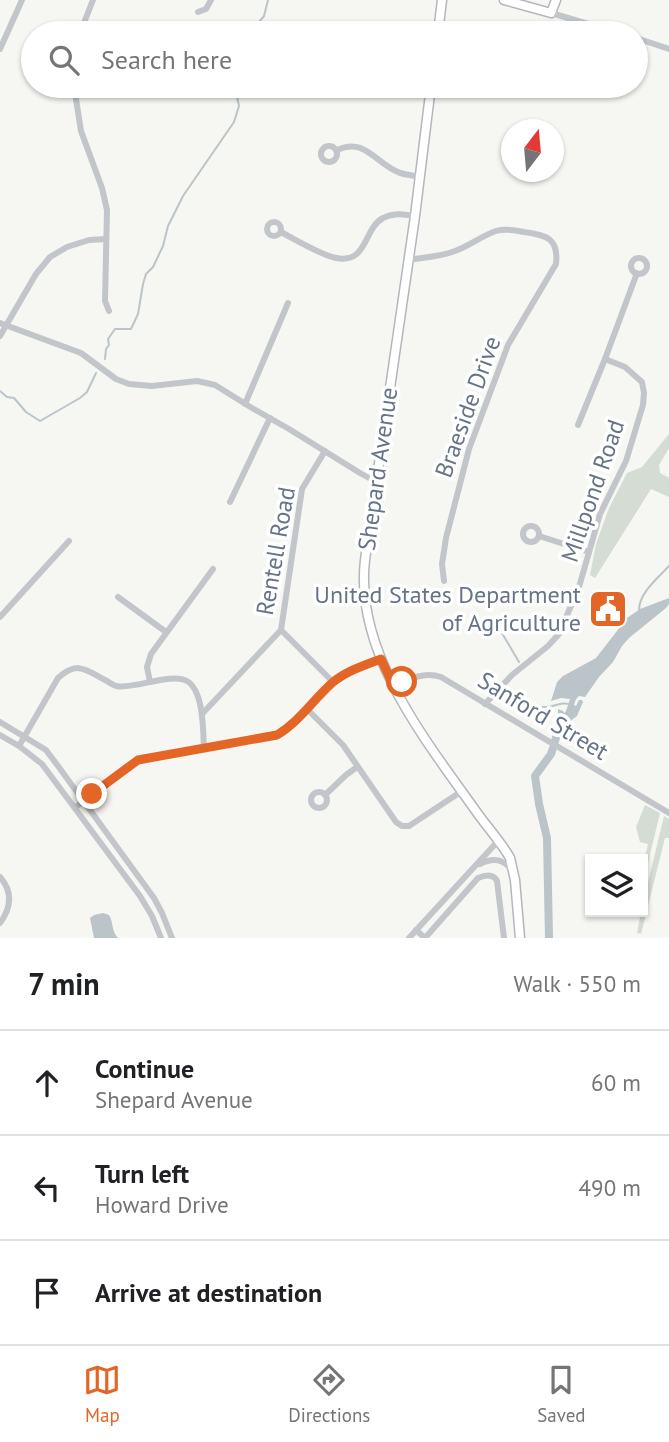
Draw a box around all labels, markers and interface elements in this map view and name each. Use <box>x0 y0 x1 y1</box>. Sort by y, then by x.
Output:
search box <box>21 21 648 98</box>
icon: search <box>45 41 83 79</box>
text: Search here <box>101 43 232 76</box>
north arrow <box>501 119 564 182</box>
street label: Braeside Drive <box>428 332 507 482</box>
street label: Shepard Avenue <box>351 385 404 553</box>
street label: Millpond Road <box>554 416 631 566</box>
street label: Rentell Road <box>249 484 302 617</box>
place label: United States Department of Agriculture <box>314 579 581 638</box>
public building icon: United States Department of Agriculture <box>587 588 629 630</box>
street label: Sanford Street <box>472 664 614 767</box>
route start <box>386 666 417 697</box>
route end <box>76 778 107 809</box>
map controls <box>585 854 648 917</box>
button: layers <box>585 854 648 917</box>
text: 7 min <box>28 964 100 1003</box>
text: Walk · 550 m <box>514 969 641 998</box>
text: Continue <box>95 1052 194 1085</box>
icon: ahead <box>28 1064 66 1102</box>
text: 60 m <box>591 1068 641 1097</box>
text: Shepard Avenue <box>95 1085 253 1114</box>
text: Turn left <box>95 1157 189 1190</box>
icon: left <box>28 1169 66 1207</box>
text: 490 m <box>579 1173 641 1202</box>
text: Howard Drive <box>95 1190 229 1219</box>
icon: arrive <box>28 1274 66 1312</box>
text: Arrive at destination <box>95 1276 322 1309</box>
tab: Map <box>83 1361 121 1427</box>
tab: Directions <box>288 1361 370 1427</box>
tab: Saved <box>537 1361 586 1427</box>

